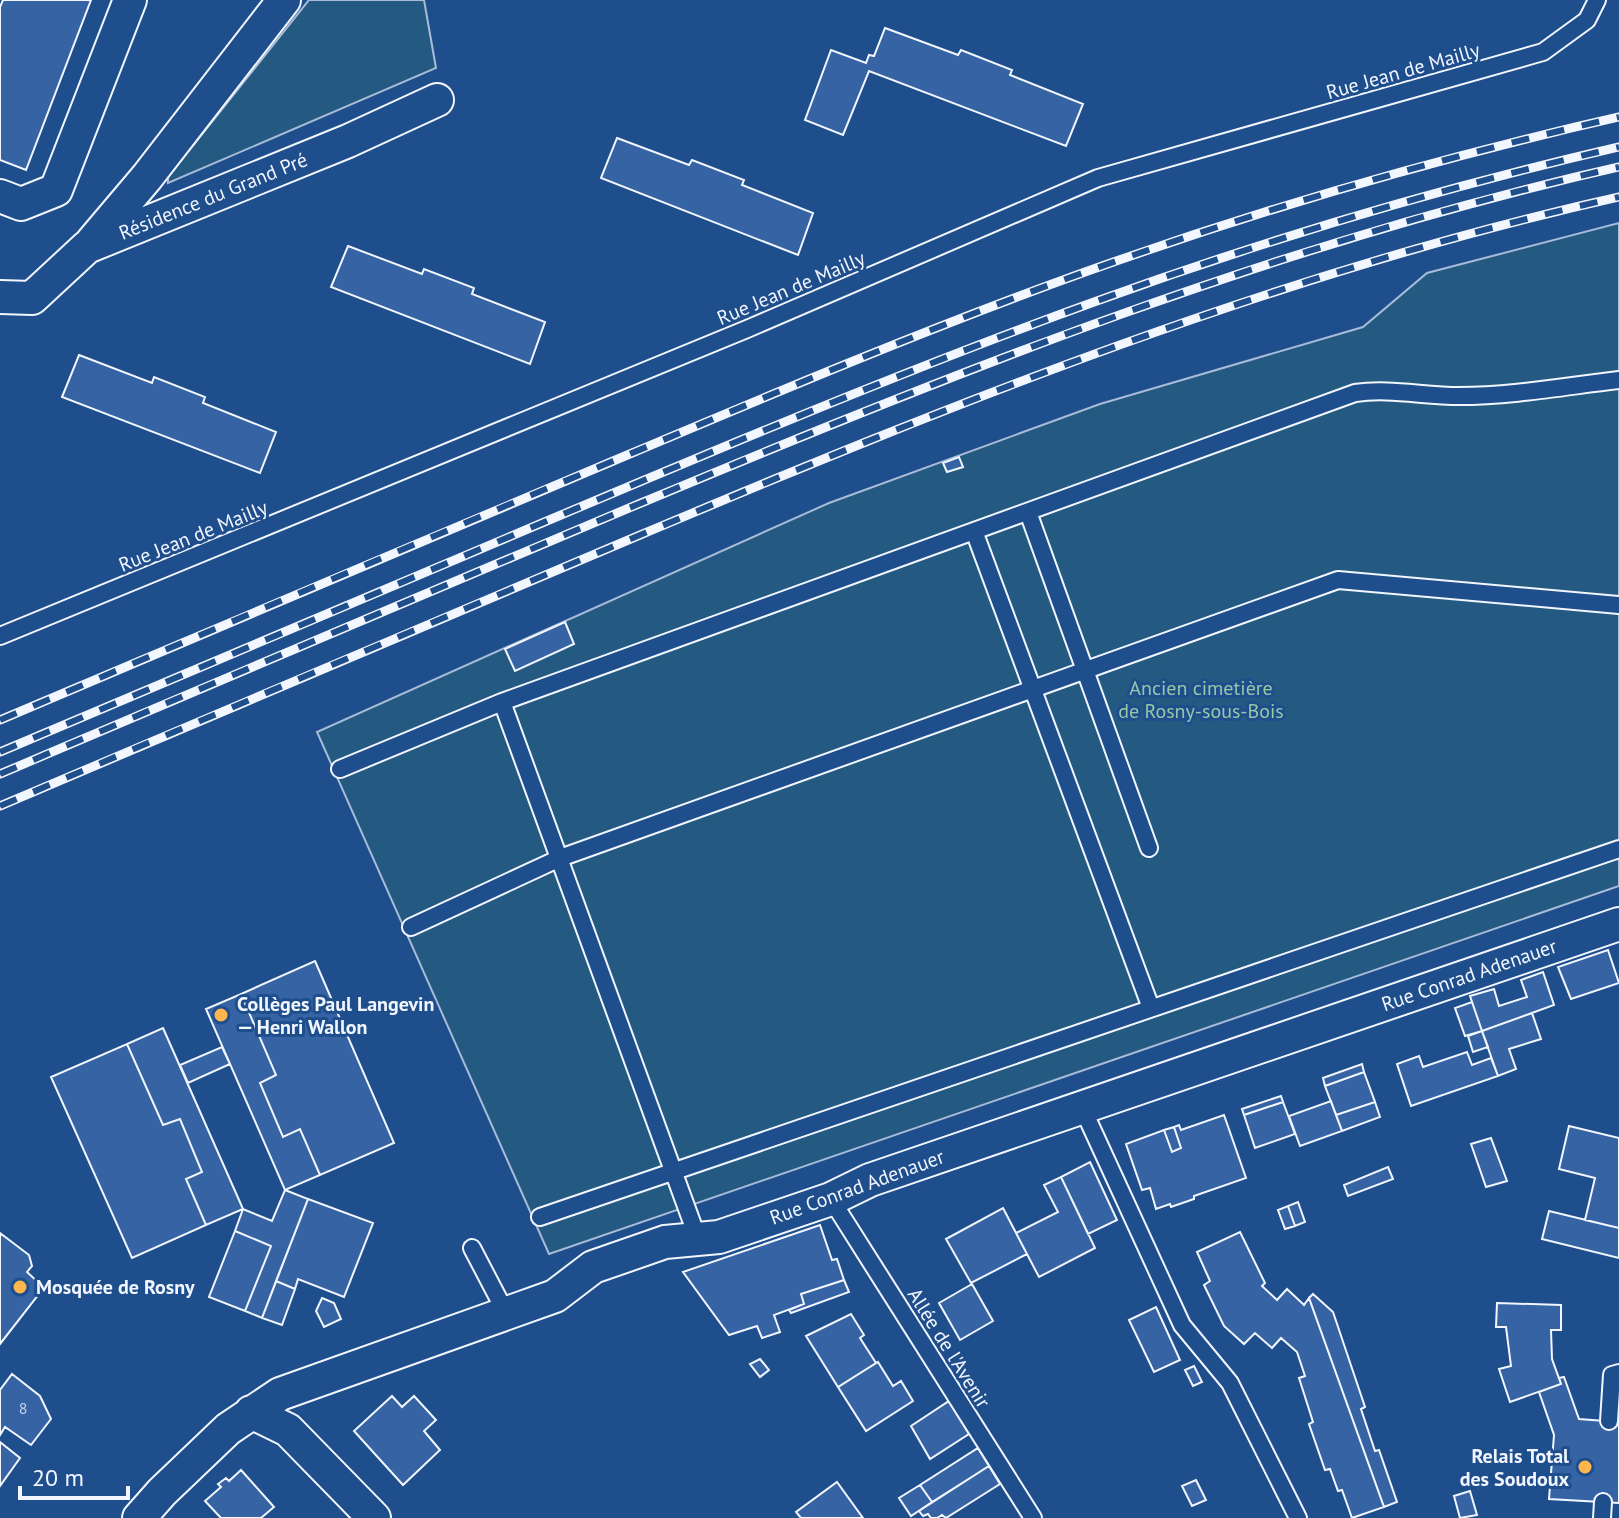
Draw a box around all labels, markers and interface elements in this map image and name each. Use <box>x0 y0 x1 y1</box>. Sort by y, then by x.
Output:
street label: Rue Jean de Mailly <box>1323 36 1483 105</box>
street label: Résidence du Grand Pré <box>115 146 311 246</box>
street label: Rue Jean de Mailly <box>713 245 870 331</box>
street label: Rue Jean de Mailly <box>115 494 272 578</box>
park label: Ancien cimetière de Rosny-sous-Bois <box>1118 675 1284 724</box>
street label: Rue Conrad Adenauer <box>1378 933 1560 1017</box>
place label: Collèges Paul Langevin — Henri Wallon <box>237 991 434 1040</box>
marker: Collèges Paul Langevin — Henri Wallon <box>212 1006 230 1024</box>
street label: Rue Conrad Adenauer <box>766 1143 948 1231</box>
place label: Mosquée de Rosny <box>36 1274 195 1300</box>
marker: Mosquée de Rosny <box>11 1278 29 1296</box>
street label: Allée de l'Avenir <box>902 1283 996 1413</box>
house number: 8 <box>19 1398 27 1418</box>
place label: Relais Total des Soudoux <box>1460 1443 1569 1492</box>
scale bar <box>20 1450 128 1500</box>
marker: Relais Total des Soudoux <box>1576 1458 1594 1476</box>
text: 20 m <box>32 1462 84 1493</box>

